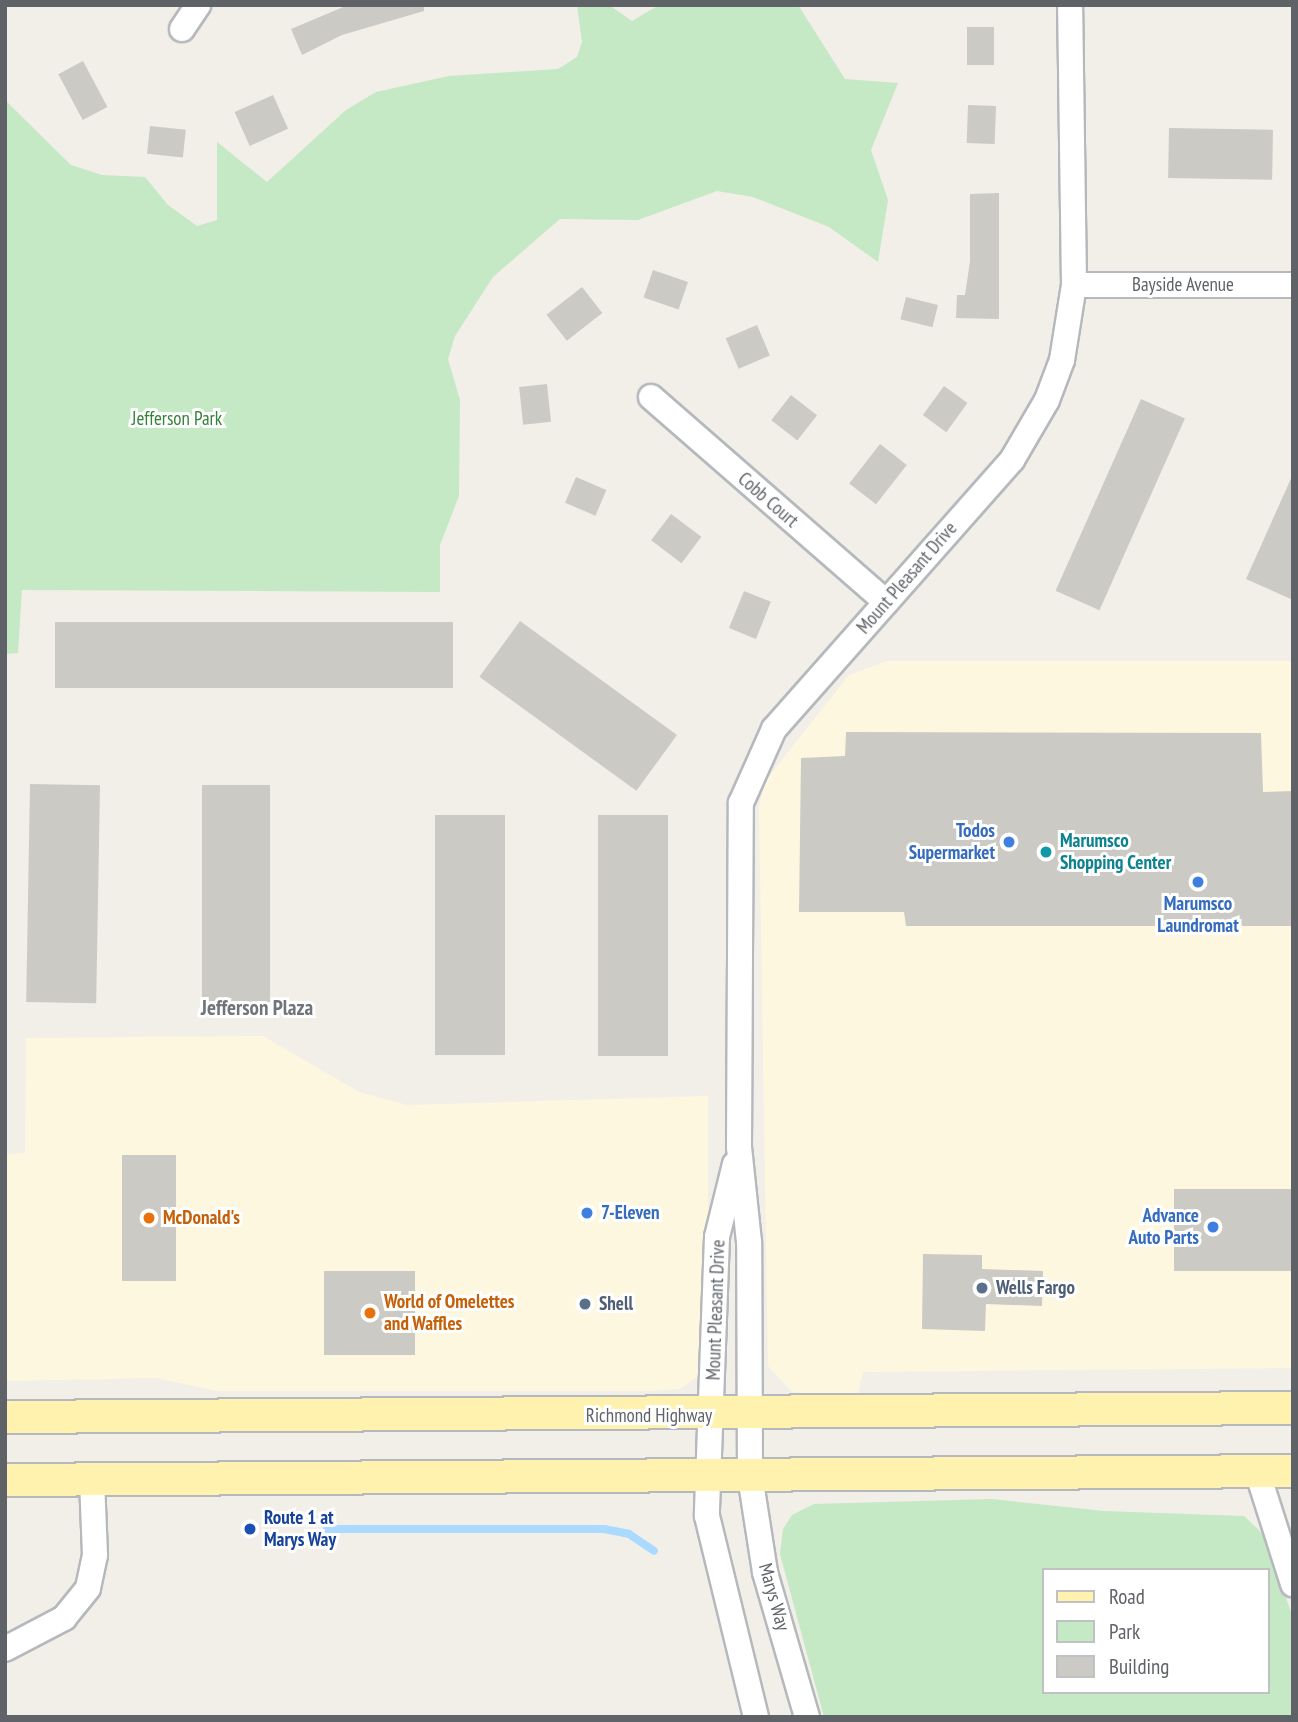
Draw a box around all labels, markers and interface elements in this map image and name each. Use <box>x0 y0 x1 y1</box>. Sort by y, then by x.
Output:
street label: Bayside Avenue <box>1132 274 1234 296</box>
park label: Jefferson Park <box>132 408 222 430</box>
street label: Cobb Court <box>733 468 803 532</box>
street label: Mount Pleasant Drive <box>852 517 962 639</box>
place label: Todos Supermarket <box>909 820 995 864</box>
place label: Marumsco Shopping Center <box>1060 830 1171 874</box>
marker: Todos Supermarket <box>1001 834 1017 850</box>
marker: Marumsco Shopping Center <box>1038 844 1054 860</box>
marker: Marumsco Laundromat <box>1190 874 1206 890</box>
place label: Marumsco Laundromat <box>1157 893 1239 937</box>
district label: Jefferson Plaza <box>201 995 313 1021</box>
place label: 7-Eleven <box>601 1202 660 1224</box>
marker: 7-Eleven <box>579 1205 595 1221</box>
place label: Advance Auto Parts <box>1128 1205 1199 1249</box>
place label: McDonald's <box>163 1207 240 1229</box>
marker: McDonald's <box>141 1210 157 1226</box>
marker: Advance Auto Parts <box>1205 1219 1221 1235</box>
street label: Mount Pleasant Drive <box>702 1239 730 1381</box>
place label: Wells Fargo <box>996 1277 1075 1299</box>
marker: Wells Fargo <box>974 1280 990 1296</box>
place label: World of Omelettes and Waffles <box>384 1291 515 1335</box>
place label: Shell <box>599 1293 633 1315</box>
marker: Shell <box>577 1296 593 1312</box>
marker: World of Omelettes and Waffles <box>362 1305 378 1321</box>
street label: Richmond Highway <box>586 1405 712 1427</box>
place label: Route 1 at Marys Way <box>264 1507 336 1551</box>
marker: Route 1 at Marys Way <box>242 1521 258 1537</box>
street label: Marys Way <box>753 1561 795 1633</box>
legend <box>1042 1568 1270 1694</box>
text: Road <box>1109 1583 1145 1610</box>
text: Park <box>1109 1618 1140 1645</box>
text: Building <box>1109 1653 1169 1680</box>

